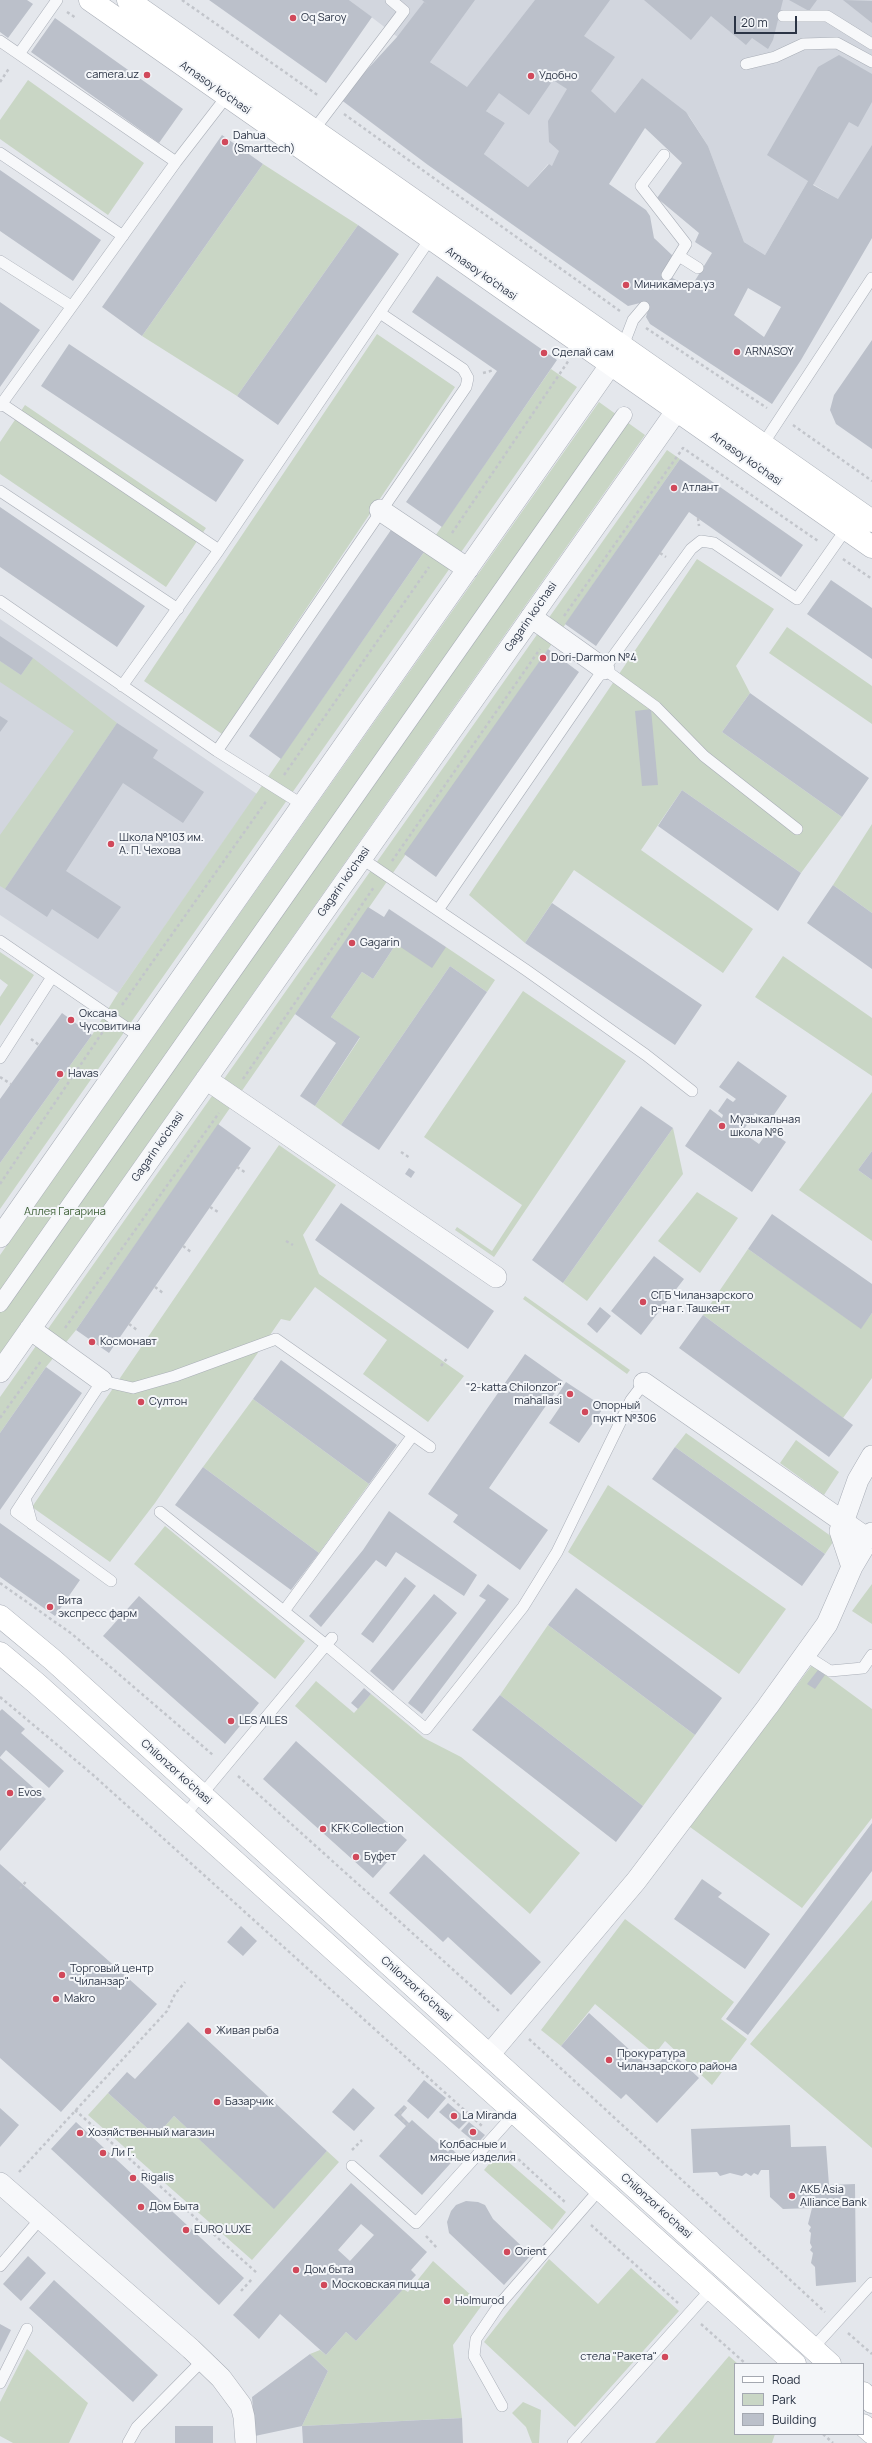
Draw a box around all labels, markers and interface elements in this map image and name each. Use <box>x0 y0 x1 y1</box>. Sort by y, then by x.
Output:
scale bar <box>736 8 799 34</box>
place label: Oq Saroy <box>301 11 347 25</box>
marker: Oq Saroy <box>288 13 298 23</box>
text: 20 m <box>741 14 768 31</box>
street label: Arnasoy ko'chasi <box>177 59 253 117</box>
place label: camera.uz <box>86 68 139 82</box>
place label: Удобно <box>539 69 577 83</box>
marker: camera.uz <box>142 70 152 80</box>
marker: Удобно <box>526 71 536 81</box>
place label: Dahua (Smarttech) <box>233 129 295 155</box>
marker: Dahua (Smarttech) <box>220 137 230 147</box>
street label: Arnasoy ko'chasi <box>443 245 519 303</box>
place label: Миникамера.уз <box>634 278 715 292</box>
marker: Миникамера.уз <box>621 280 631 290</box>
place label: ARNASOY <box>745 345 794 359</box>
place label: Сделай сам <box>552 346 614 360</box>
marker: ARNASOY <box>732 347 742 357</box>
marker: Сделай сам <box>539 348 549 358</box>
street label: Arnasoy ko'chasi <box>708 430 784 488</box>
place label: Атлант <box>682 481 719 495</box>
marker: Атлант <box>669 483 679 493</box>
street label: Gagarin ko'chasi <box>502 580 560 654</box>
place label: Dori-Darmon №4 <box>551 651 637 665</box>
marker: Dori-Darmon №4 <box>538 653 548 663</box>
place label: Школа №103 им. А. П. Чехова <box>119 831 204 857</box>
marker: Школа №103 им. А. П. Чехова <box>106 839 116 849</box>
street label: Gagarin ko'chasi <box>315 845 373 919</box>
place label: Gagarin <box>360 936 400 950</box>
marker: Gagarin <box>347 938 357 948</box>
place label: Оксана Чусовитина <box>79 1007 141 1033</box>
marker: Оксана Чусовитина <box>66 1015 76 1025</box>
place label: Havas <box>68 1067 99 1081</box>
marker: Havas <box>55 1069 65 1079</box>
street label: Gagarin ko'chasi <box>129 1110 187 1184</box>
place label: Mузыкальная школа №6 <box>730 1113 800 1139</box>
marker: Mузыкальная школа №6 <box>717 1121 727 1131</box>
park label: Аллея Гагарина <box>24 1205 106 1219</box>
place label: СГБ Чиланзарского р-на г. Ташкент <box>651 1289 754 1315</box>
marker: СГБ Чиланзарского р-на г. Ташкент <box>638 1297 648 1307</box>
place label: Космонавт <box>100 1335 157 1349</box>
marker: Космонавт <box>87 1337 97 1347</box>
place label: "2-katta Chilonzor" mahallasi <box>466 1381 562 1407</box>
marker: "2-katta Chilonzor" mahallasi <box>565 1389 575 1399</box>
place label: Султон <box>149 1395 187 1409</box>
marker: Султон <box>136 1397 146 1407</box>
place label: Опорный пункт №306 <box>593 1399 657 1425</box>
marker: Опорный пункт №306 <box>580 1407 590 1417</box>
place label: Вита экспресс фарм <box>58 1594 137 1620</box>
marker: Вита экспресс фарм <box>45 1602 55 1612</box>
place label: LES AILES <box>239 1714 287 1728</box>
marker: LES AILES <box>226 1716 236 1726</box>
street label: Chilonzor ko'chasi <box>138 1737 214 1807</box>
place label: Evos <box>18 1786 42 1800</box>
marker: Evos <box>5 1788 15 1798</box>
place label: KFK Collection <box>331 1822 404 1836</box>
marker: KFK Collection <box>318 1824 328 1834</box>
place label: Буфет <box>364 1850 396 1864</box>
marker: Буфет <box>351 1852 361 1862</box>
street label: Chilonzor ko'chasi <box>378 1954 454 2024</box>
place label: Торговый центр "Чиланзар" <box>70 1962 154 1988</box>
marker: Торговый центр "Чиланзар" <box>57 1970 67 1980</box>
place label: Makro <box>64 1992 95 2006</box>
marker: Makro <box>51 1994 61 2004</box>
place label: Живая рыба <box>216 2024 279 2038</box>
marker: Живая рыба <box>203 2026 213 2036</box>
place label: Прокуратура Чиланзарского района <box>617 2047 737 2073</box>
marker: Прокуратура Чиланзарского района <box>604 2055 614 2065</box>
place label: Базарчик <box>225 2095 274 2109</box>
marker: Базарчик <box>212 2097 222 2107</box>
place label: La Miranda <box>462 2109 517 2123</box>
marker: La Miranda <box>449 2111 459 2121</box>
place label: Хозяйственный магазин <box>88 2126 214 2140</box>
marker: Колбасные и мясные изделия <box>468 2127 478 2137</box>
marker: Хозяйственный магазин <box>75 2128 85 2138</box>
place label: Колбасные и мясные изделия <box>430 2138 516 2164</box>
place label: Ли Г. <box>111 2146 135 2160</box>
marker: Ли Г. <box>98 2148 108 2158</box>
place label: Rigalis <box>141 2171 174 2185</box>
street label: Chilonzor ko'chasi <box>618 2171 694 2241</box>
marker: Rigalis <box>128 2173 138 2183</box>
place label: АКБ Asia Alliance Bank <box>800 2183 867 2209</box>
marker: АКБ Asia Alliance Bank <box>787 2191 797 2201</box>
place label: Дом Быта <box>149 2200 199 2214</box>
marker: Дом Быта <box>136 2202 146 2212</box>
place label: EURO LUXE <box>194 2223 251 2237</box>
marker: EURO LUXE <box>181 2225 191 2235</box>
place label: Orient <box>515 2245 547 2259</box>
marker: Orient <box>502 2247 512 2257</box>
place label: Дом быта <box>304 2263 354 2277</box>
marker: Дом быта <box>291 2265 301 2275</box>
place label: Московская пицца <box>332 2278 430 2292</box>
marker: Московская пицца <box>319 2280 329 2290</box>
place label: Holmurod <box>455 2294 504 2308</box>
marker: Holmurod <box>442 2296 452 2306</box>
place label: стела "Ракета" <box>580 2350 657 2364</box>
marker: стела "Ракета" <box>660 2352 670 2362</box>
legend <box>734 2363 864 2435</box>
text: Road <box>772 2371 800 2388</box>
text: Park <box>772 2391 796 2408</box>
text: Building <box>772 2411 816 2428</box>

